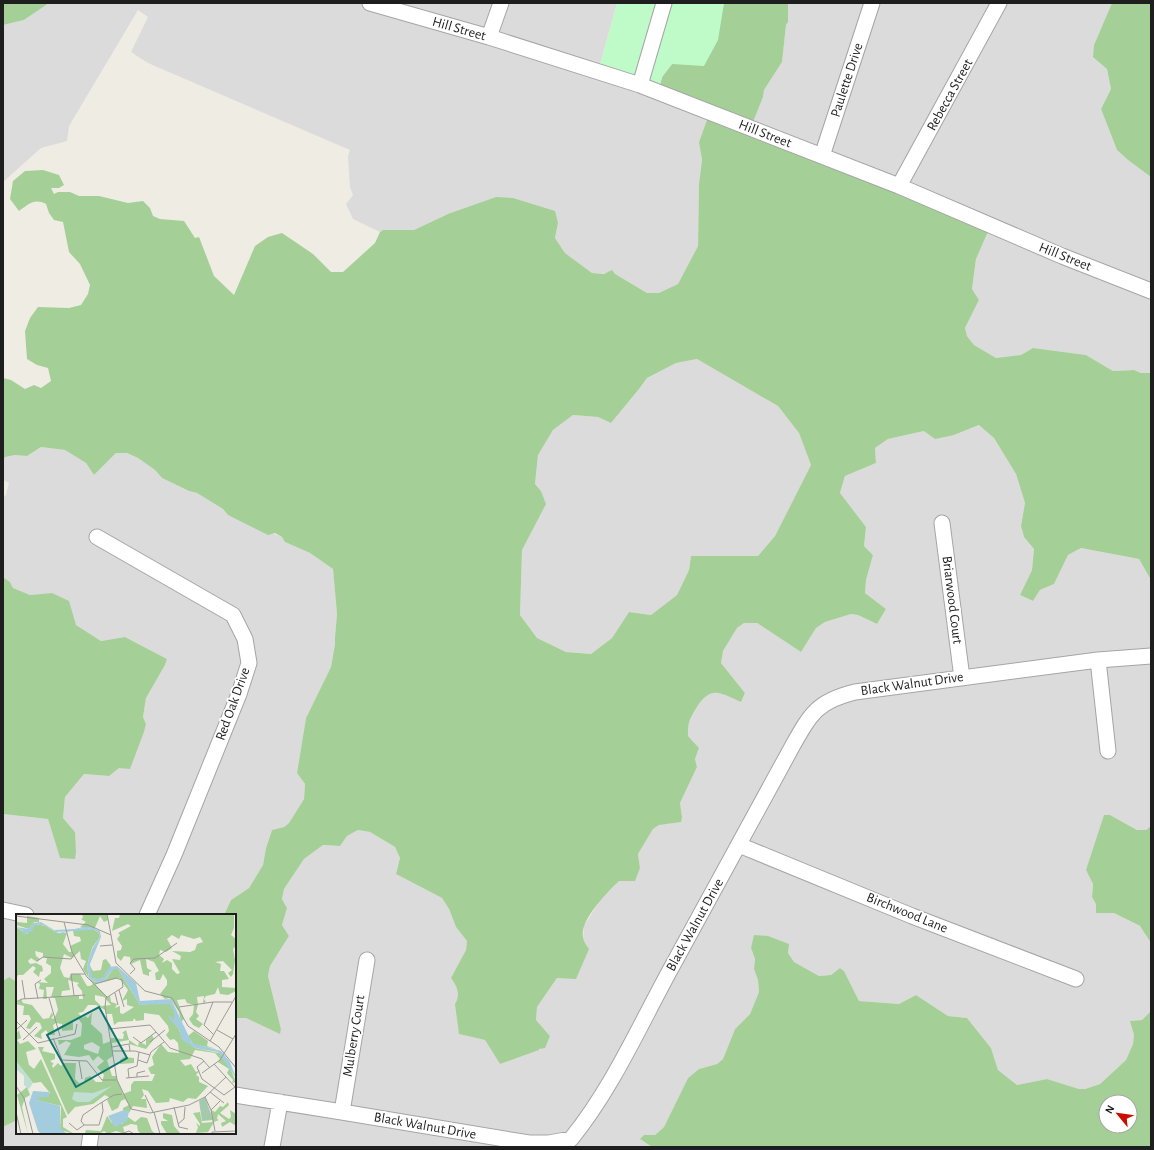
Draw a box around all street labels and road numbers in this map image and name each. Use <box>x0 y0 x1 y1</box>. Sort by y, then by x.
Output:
street label: Hill Street <box>431 15 488 43</box>
street label: Paulette Drive <box>828 41 866 119</box>
street label: Rebecca Street <box>925 56 976 133</box>
street label: Hill Street <box>737 118 794 151</box>
street label: Hill Street <box>1037 240 1094 274</box>
street label: Briarwood Court <box>940 555 964 645</box>
street label: Red Oak Drive <box>213 666 253 742</box>
street label: Black Walnut Drive <box>860 670 964 698</box>
street label: Black Walnut Drive <box>664 876 726 974</box>
street label: Birchwood Lane <box>864 890 950 936</box>
street label: Mulberry Court <box>341 994 367 1078</box>
street label: Black Walnut Drive <box>373 1110 477 1142</box>

